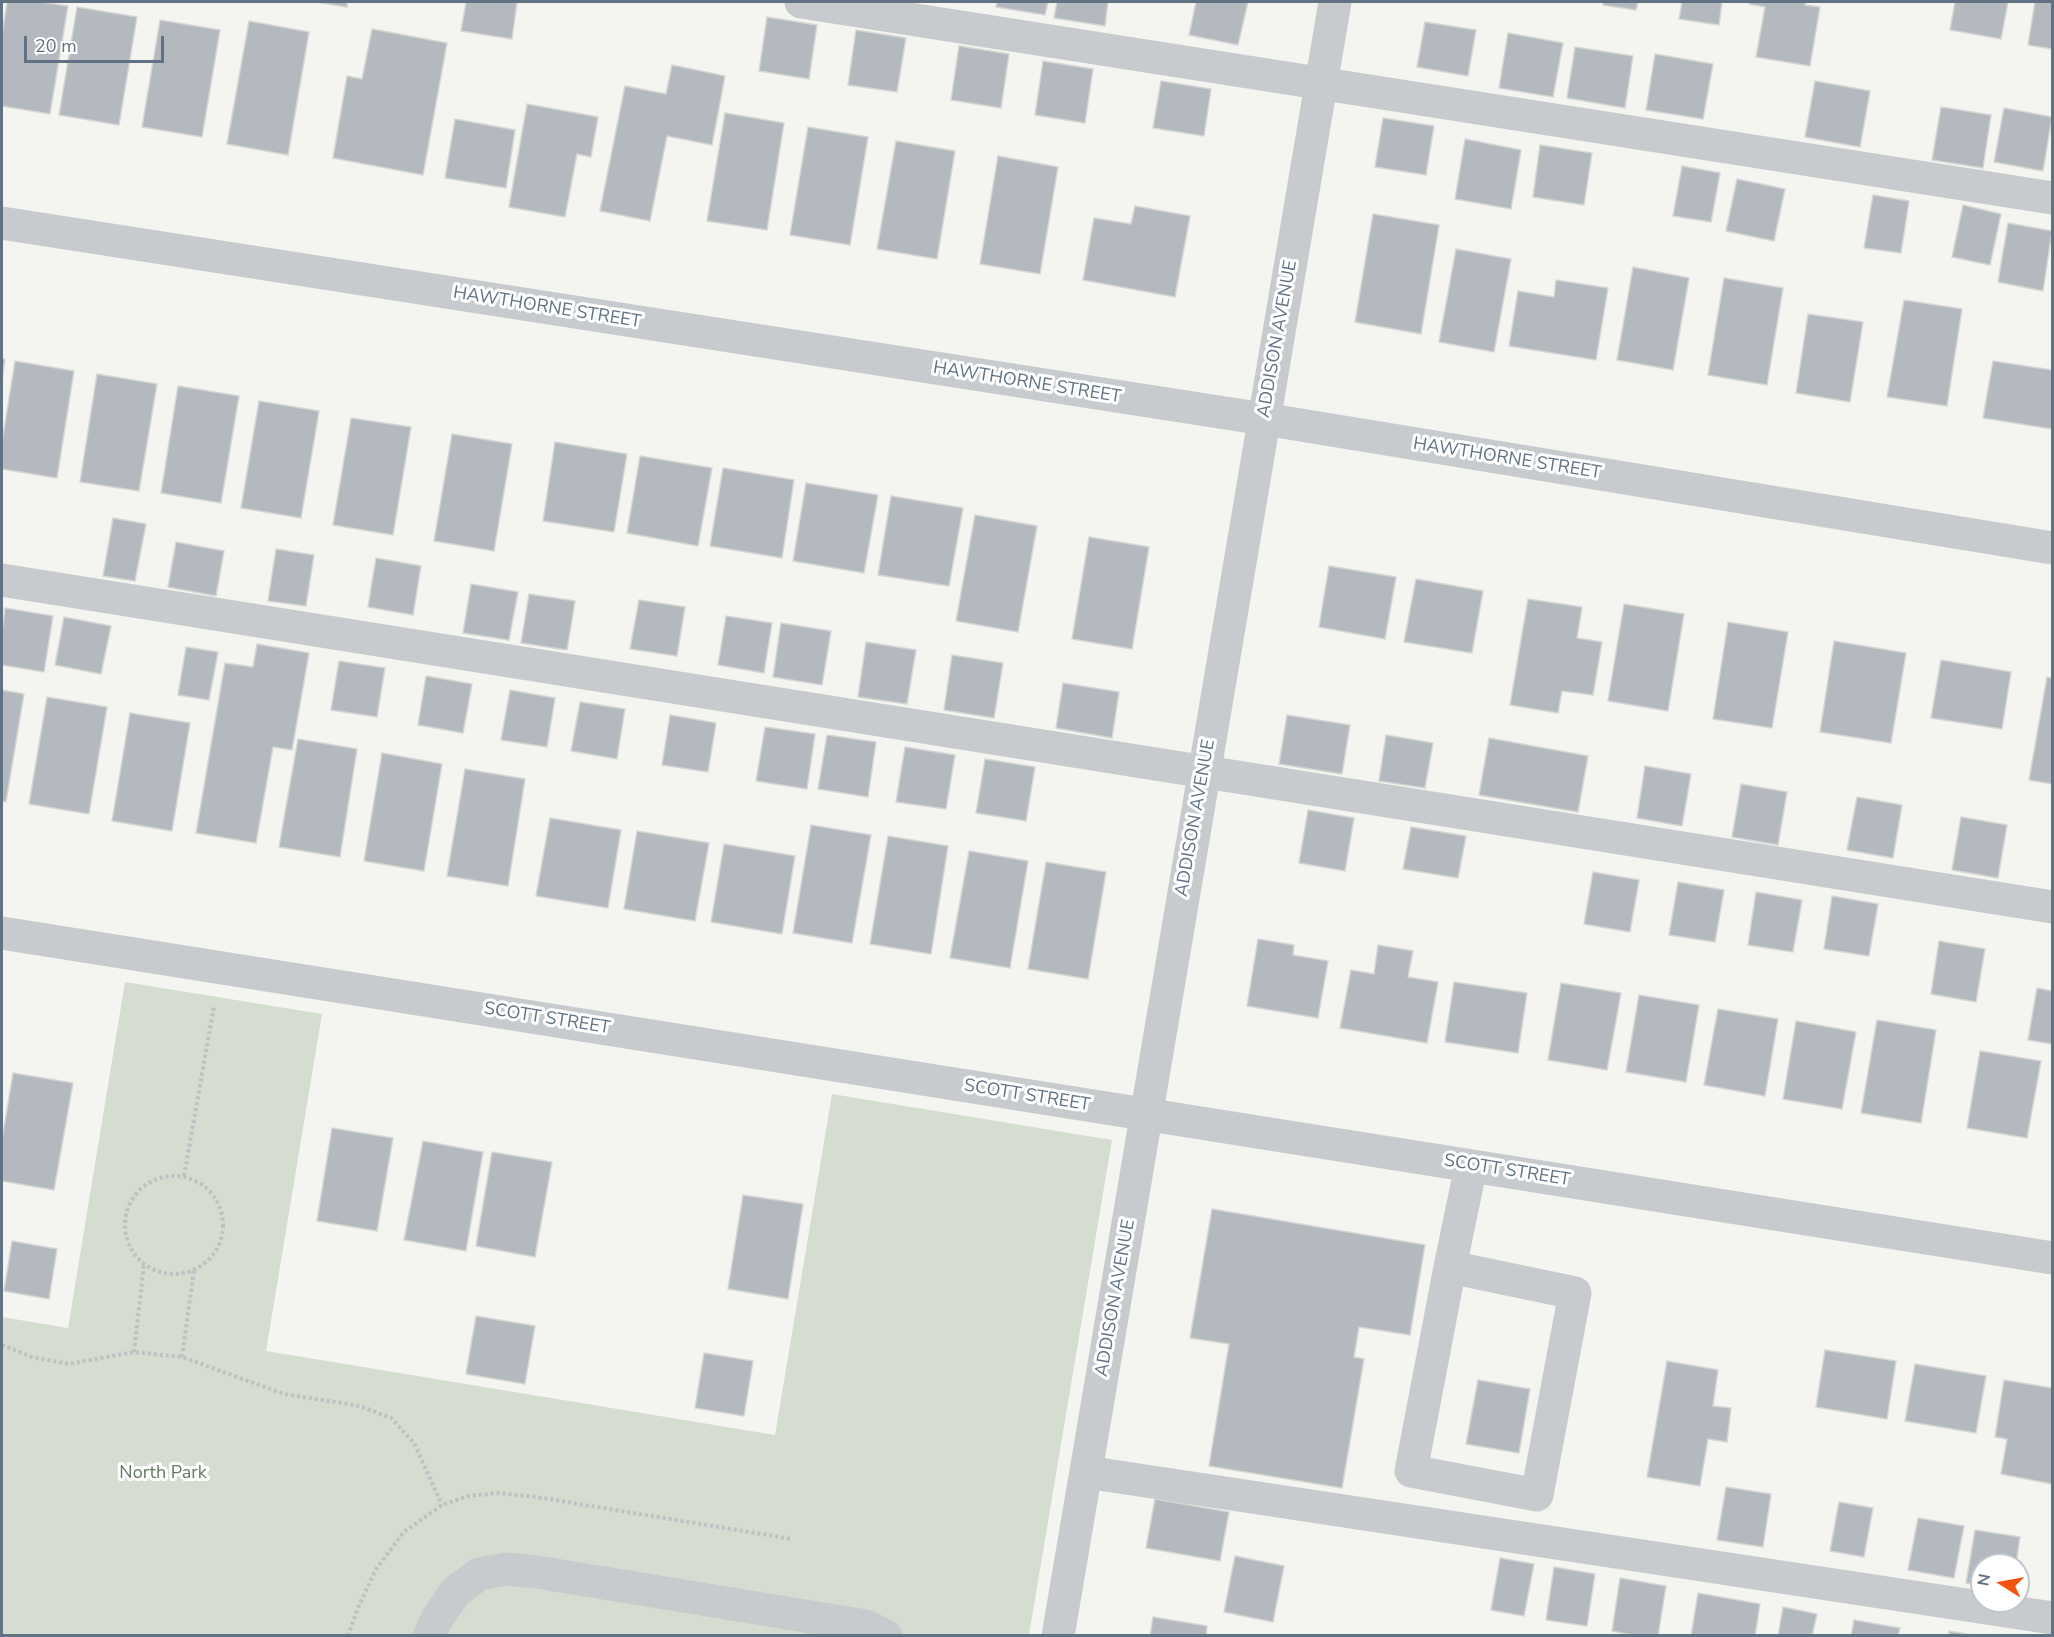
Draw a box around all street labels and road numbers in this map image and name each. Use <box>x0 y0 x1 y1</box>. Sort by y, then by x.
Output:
street label: ADDISON AVENUE <box>1254 259 1302 419</box>
street label: HAWTHORNE STREET <box>451 282 643 334</box>
street label: HAWTHORNE STREET <box>931 357 1123 409</box>
street label: HAWTHORNE STREET <box>1411 433 1603 485</box>
street label: ADDISON AVENUE <box>1172 738 1220 898</box>
street label: SCOTT STREET <box>482 998 612 1040</box>
street label: SCOTT STREET <box>962 1075 1092 1117</box>
street label: SCOTT STREET <box>1442 1150 1572 1192</box>
street label: ADDISON AVENUE <box>1092 1218 1140 1378</box>

